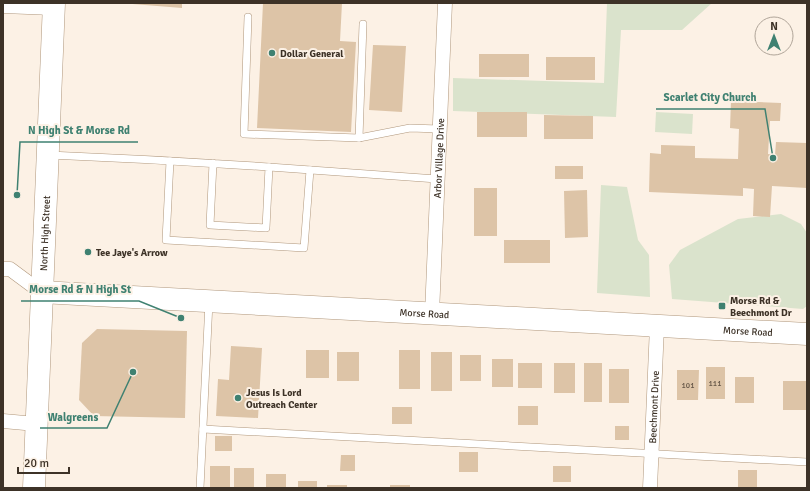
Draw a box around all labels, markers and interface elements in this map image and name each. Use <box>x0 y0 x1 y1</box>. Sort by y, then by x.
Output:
north arrow <box>754 16 794 56</box>
text: N <box>770 20 778 33</box>
marker: Dollar General <box>267 48 277 58</box>
place label: Dollar General <box>280 48 343 60</box>
callout: Scarlet City Church <box>656 86 765 109</box>
text: Scarlet City Church <box>664 91 756 104</box>
street label: Arbor Village Drive <box>432 118 447 199</box>
callout: N High St & Morse Rd <box>20 119 138 142</box>
text: N High St & Morse Rd <box>28 124 130 137</box>
street label: North High Street <box>38 195 53 271</box>
marker: Tee Jaye's Arrow <box>83 247 93 257</box>
place label: Tee Jaye's Arrow <box>96 247 168 259</box>
callout: Morse Rd & N High St <box>21 278 139 301</box>
text: Morse Rd & N High St <box>29 283 131 296</box>
place label: Morse Rd & Beechmont Dr <box>730 295 792 319</box>
marker: Morse Rd & Beechmont Dr <box>717 301 727 311</box>
street label: Morse Road <box>399 307 450 321</box>
street label: Morse Road <box>723 324 773 339</box>
street label: Beechmont Drive <box>647 370 662 444</box>
house number: 111 <box>709 378 721 388</box>
house number: 101 <box>682 380 694 390</box>
place label: Jesus Is Lord Outreach Center <box>246 387 317 411</box>
marker: Jesus Is Lord Outreach Center <box>233 393 243 403</box>
callout: Walgreens <box>40 405 107 428</box>
text: Walgreens <box>48 411 98 424</box>
scale bar <box>18 449 69 475</box>
text: 20 m <box>24 456 49 471</box>

